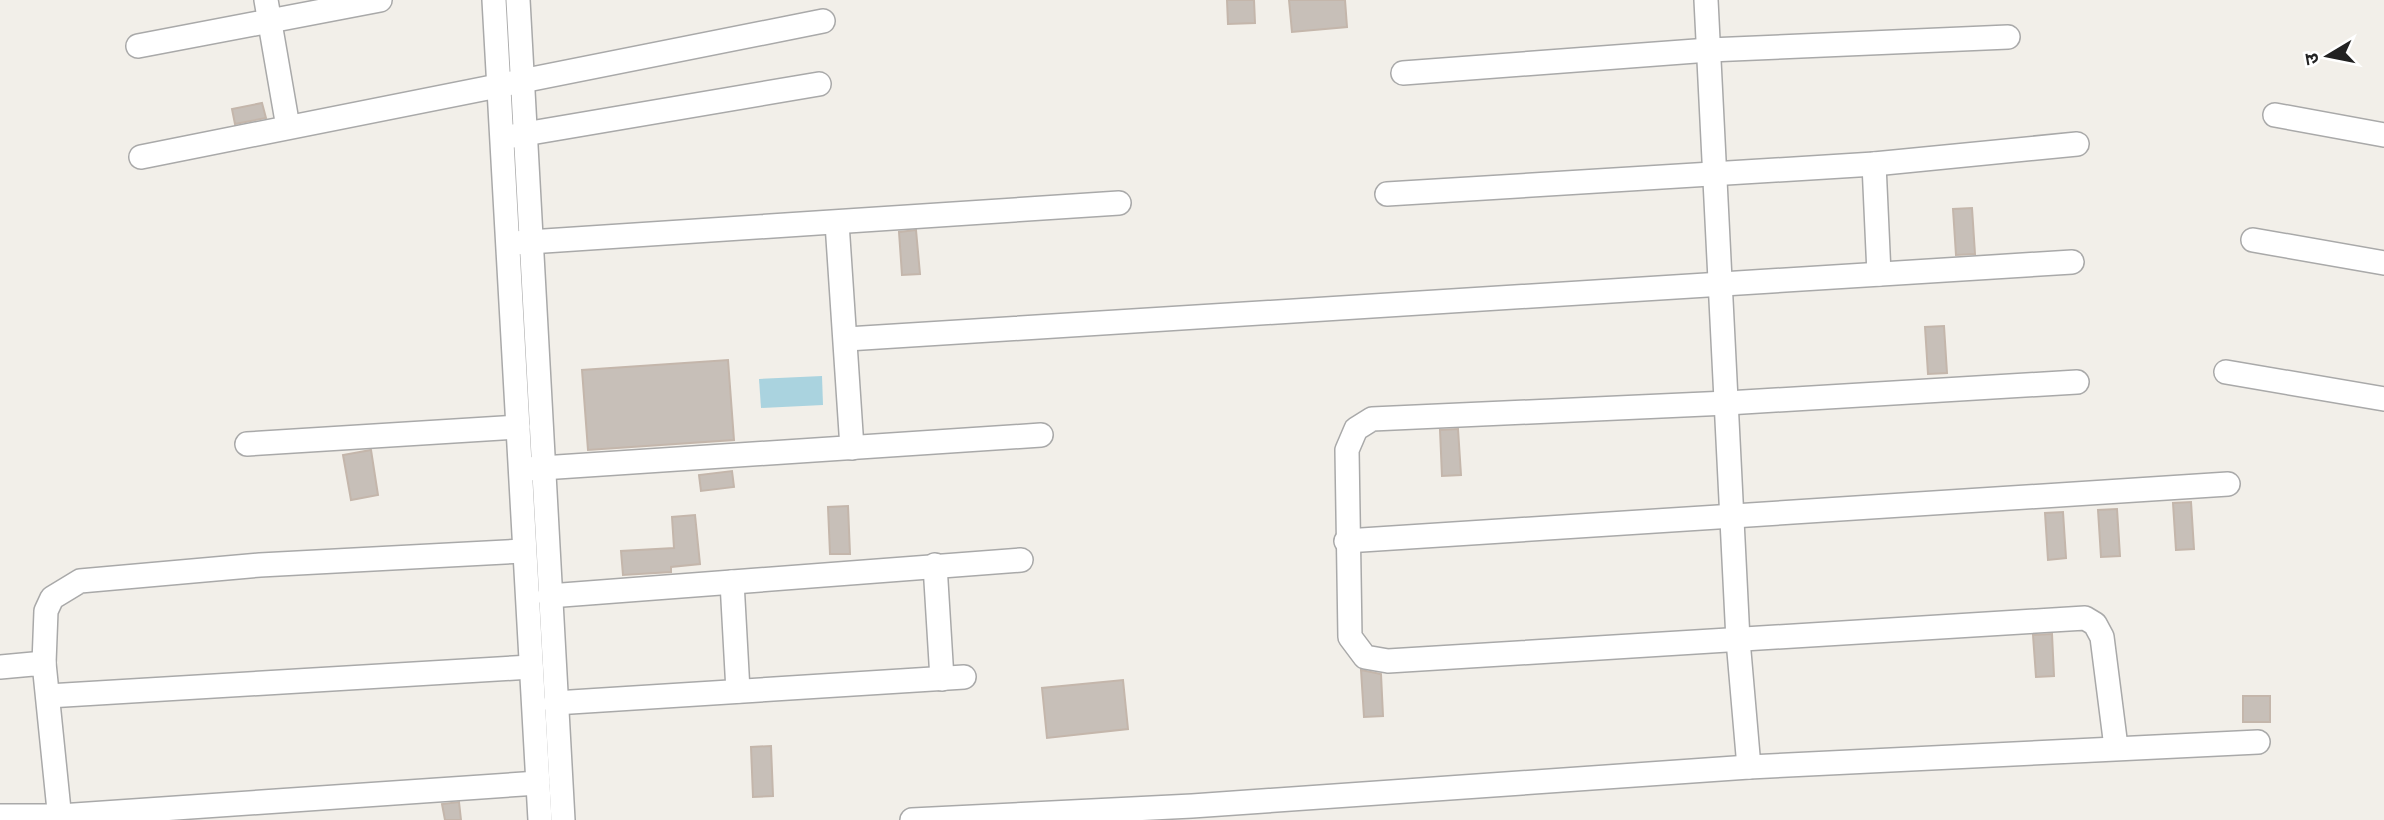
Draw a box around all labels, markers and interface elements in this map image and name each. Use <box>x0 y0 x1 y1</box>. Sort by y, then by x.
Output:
north arrow <box>2293 21 2363 91</box>
text: उ <box>2300 51 2323 66</box>

